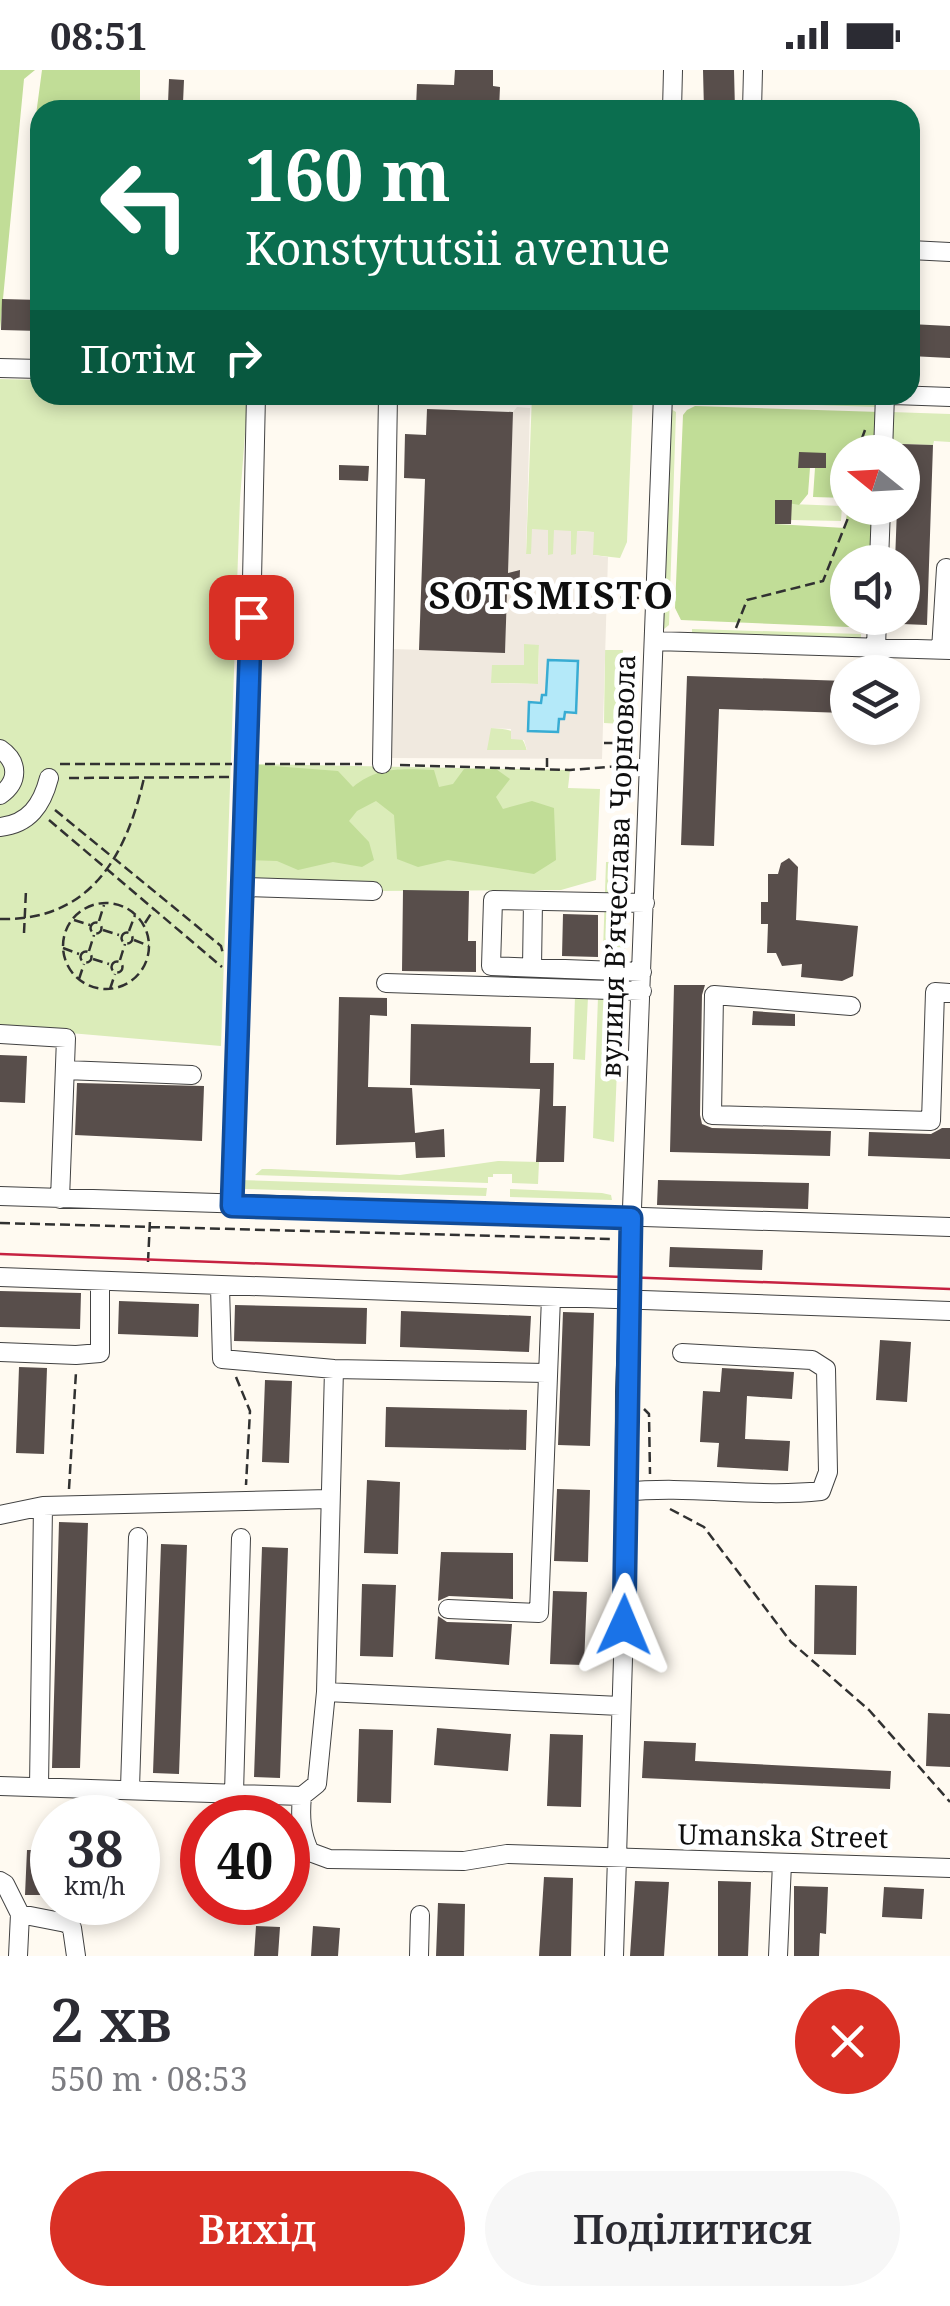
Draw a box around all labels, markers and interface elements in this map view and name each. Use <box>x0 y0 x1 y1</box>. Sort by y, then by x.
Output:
text: 08:51 <box>50 9 147 61</box>
text: 160 m <box>245 126 451 222</box>
icon: left <box>80 140 210 270</box>
text: Konstytutsii avenue <box>245 217 670 278</box>
icon: right <box>216 330 271 385</box>
text: Потім <box>80 332 196 384</box>
north arrow <box>830 435 920 525</box>
map controls <box>830 435 920 745</box>
button: sound <box>830 545 920 635</box>
district label: SOTSMISTO <box>428 568 676 620</box>
pin <box>209 575 294 660</box>
icon: arrive <box>224 590 279 645</box>
street label: вулиця Вʼячеслава Чорновола <box>591 654 643 1078</box>
button: layers <box>830 655 920 745</box>
position arrow <box>572 1573 676 1677</box>
speed limit sign: 40 <box>180 1795 310 1925</box>
text: 38 <box>67 1814 123 1882</box>
street label: Umanska Street <box>677 1814 889 1856</box>
text: km/h <box>64 1868 126 1902</box>
text: 2 хв <box>50 1978 172 2060</box>
button: close <box>795 1989 900 2094</box>
text: 550 m · 08:53 <box>50 2057 248 2100</box>
button: Вихід <box>50 2171 465 2286</box>
button: Поділитися <box>485 2171 900 2286</box>

